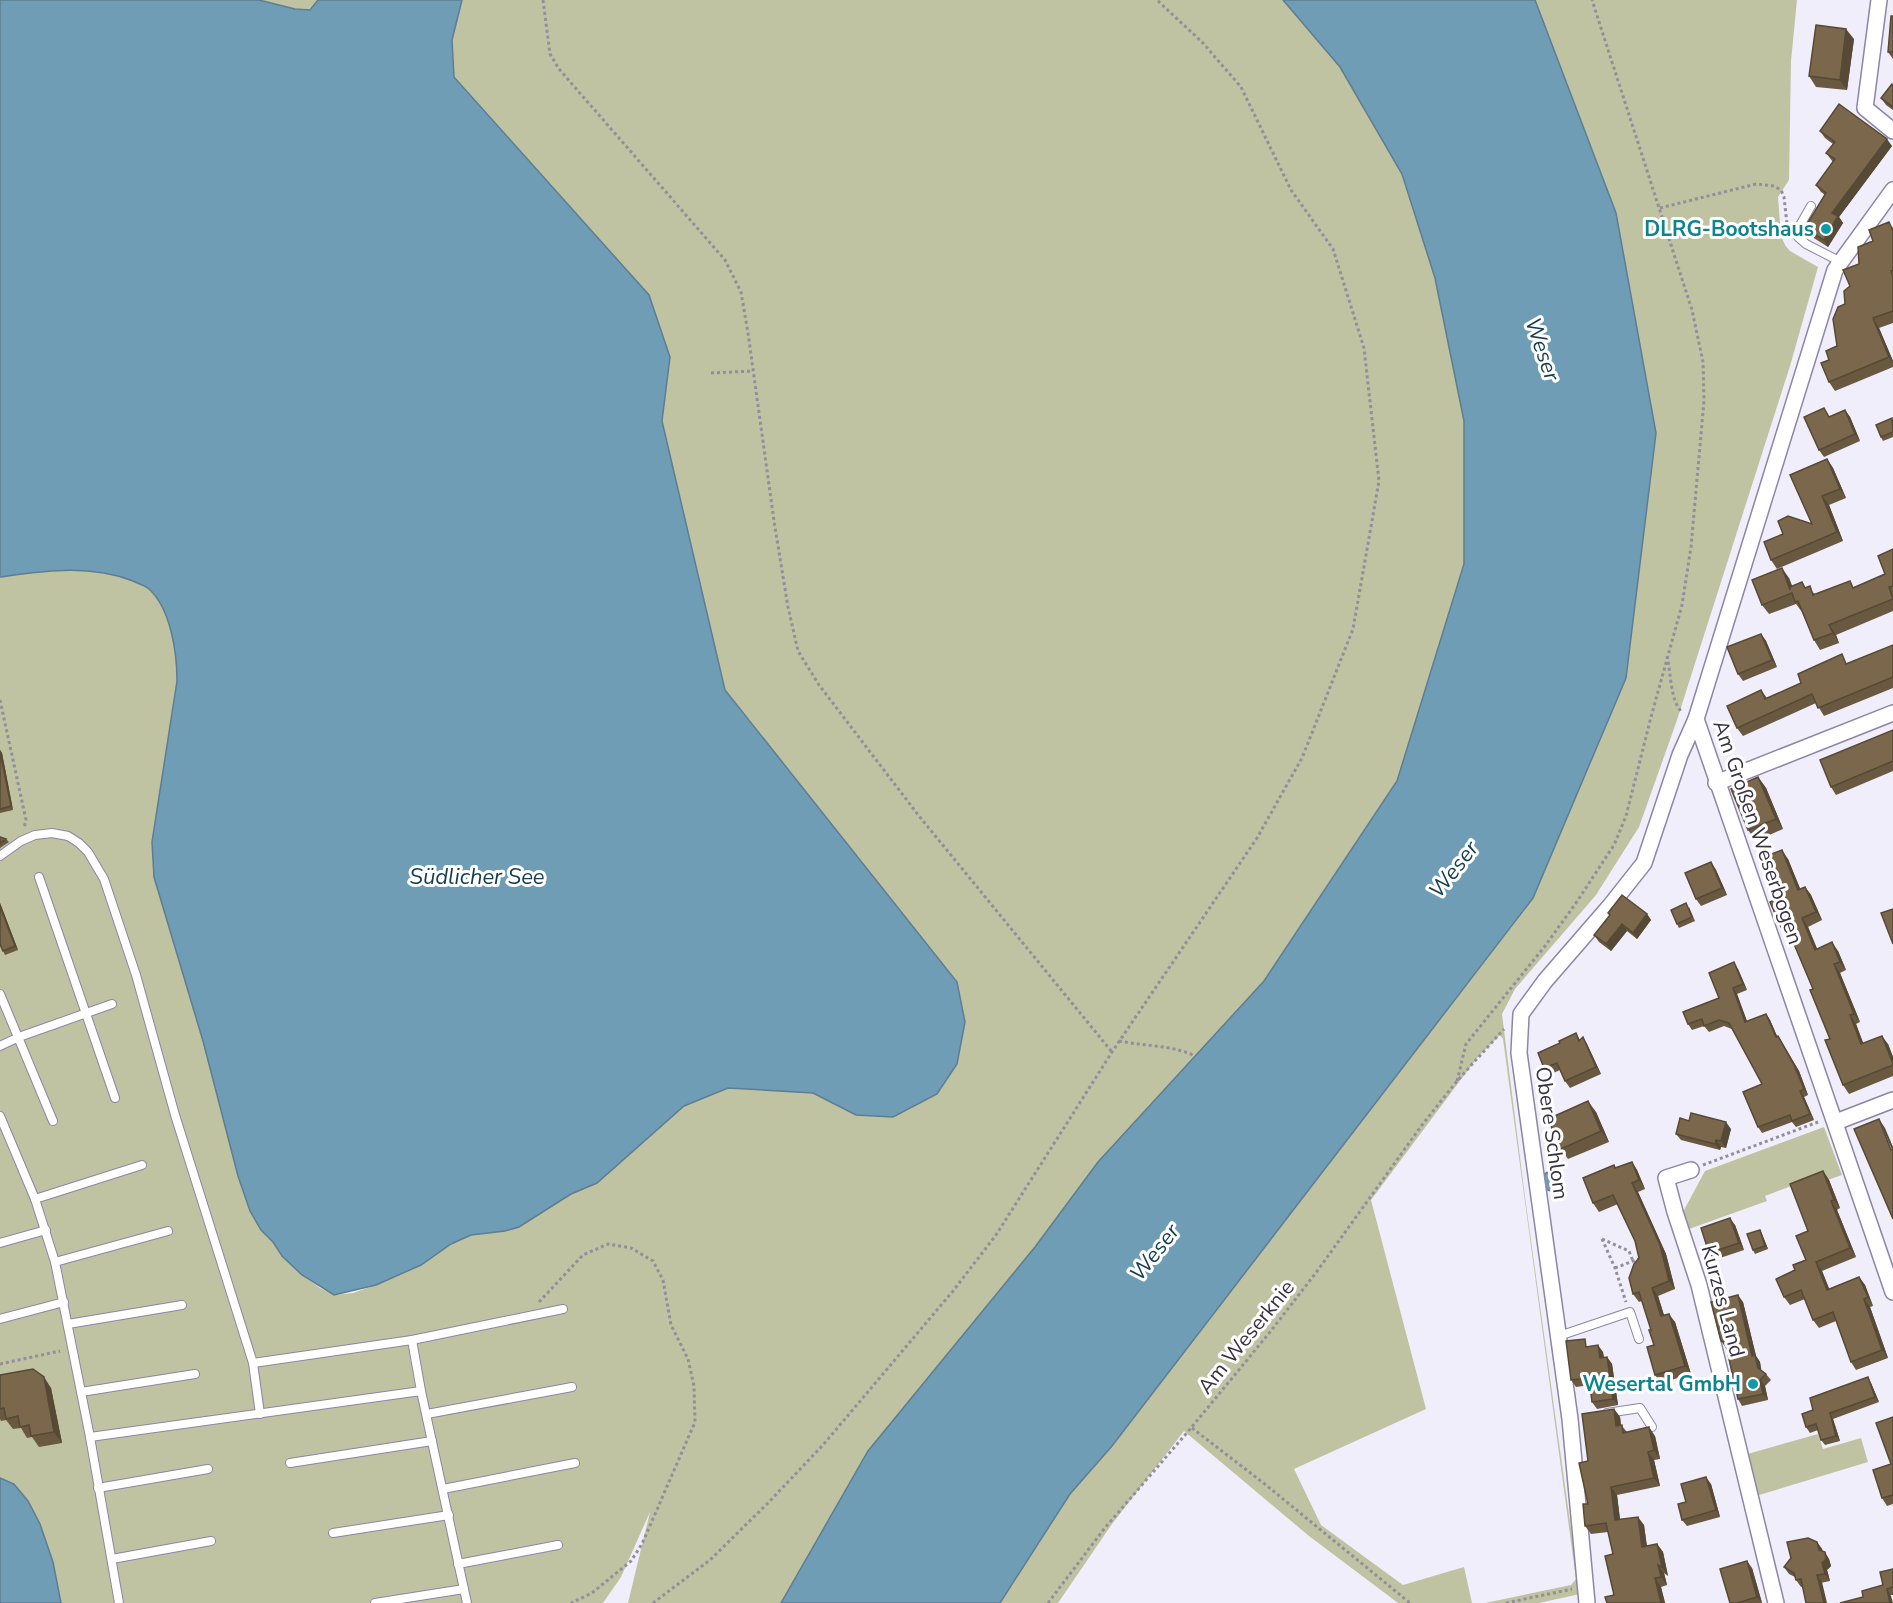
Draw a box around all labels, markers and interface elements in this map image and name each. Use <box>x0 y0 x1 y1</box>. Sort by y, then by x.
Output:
place label: DLRG-Bootshaus <box>1644 215 1814 243</box>
marker: DLRG-Bootshaus <box>1819 222 1833 236</box>
water label: Weser <box>1517 314 1567 386</box>
street label: Am Großen Weserbogen <box>1706 716 1810 948</box>
water label: Weser <box>1422 834 1486 904</box>
water label: Südlicher See <box>409 862 545 892</box>
street label: Obere Schlom <box>1529 1065 1575 1201</box>
water label: Weser <box>1123 1217 1187 1287</box>
street label: Kurzes Land <box>1695 1242 1751 1360</box>
street label: Am Weserknie <box>1191 1274 1301 1400</box>
place label: Wesertal GmbH <box>1582 1370 1741 1398</box>
marker: Wesertal GmbH <box>1746 1377 1760 1391</box>

